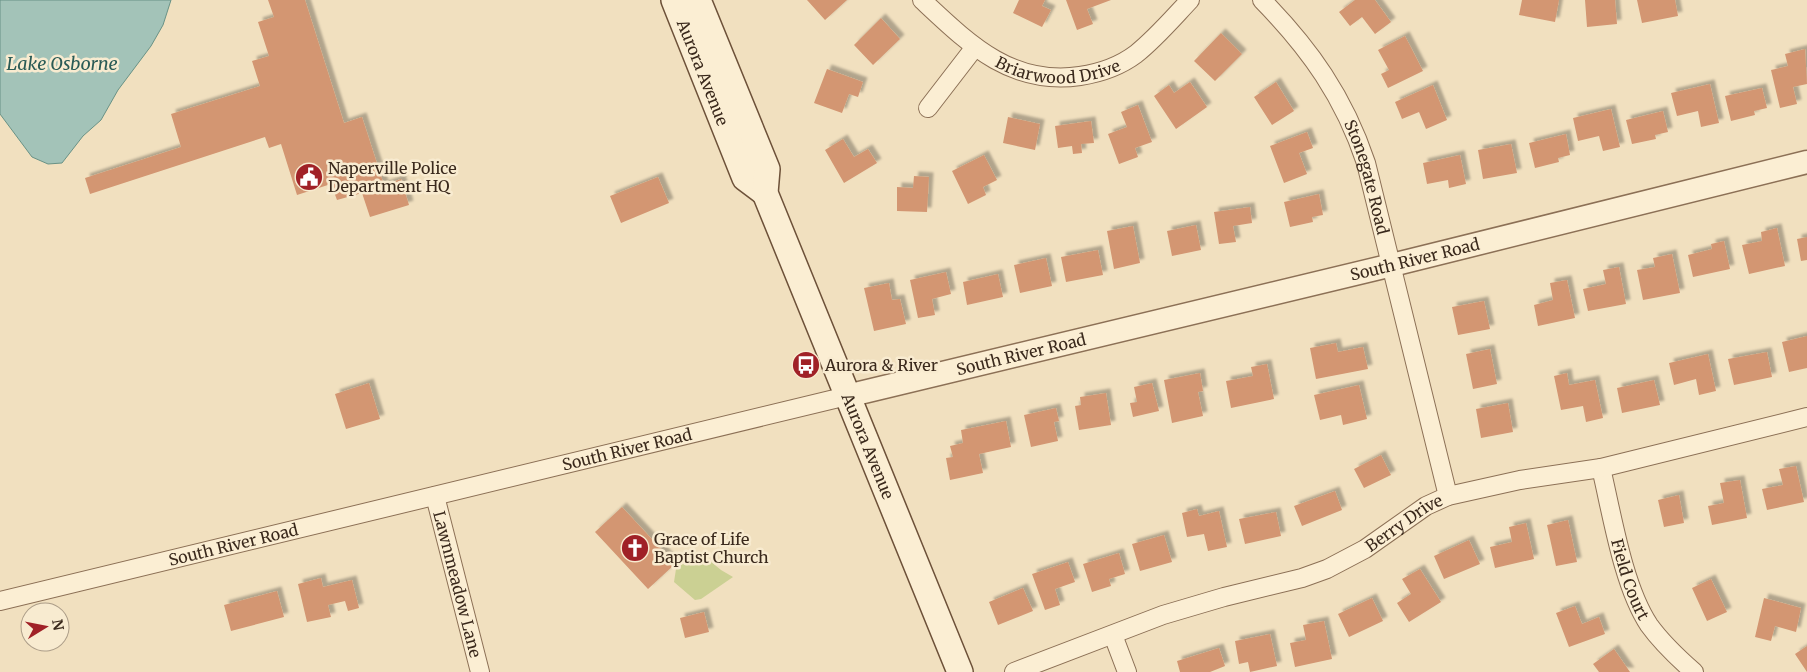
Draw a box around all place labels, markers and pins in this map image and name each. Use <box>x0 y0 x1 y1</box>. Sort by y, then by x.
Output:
place label: Naperville Police Department HQ <box>328 158 457 196</box>
public building icon: Naperville Police Department HQ <box>294 162 324 192</box>
bus stop icon: Aurora & River <box>791 350 821 380</box>
place label: Aurora & River <box>824 355 938 375</box>
place label: Grace of Life Baptist Church <box>654 529 769 567</box>
church icon: Grace of Life Baptist Church <box>620 533 650 563</box>

